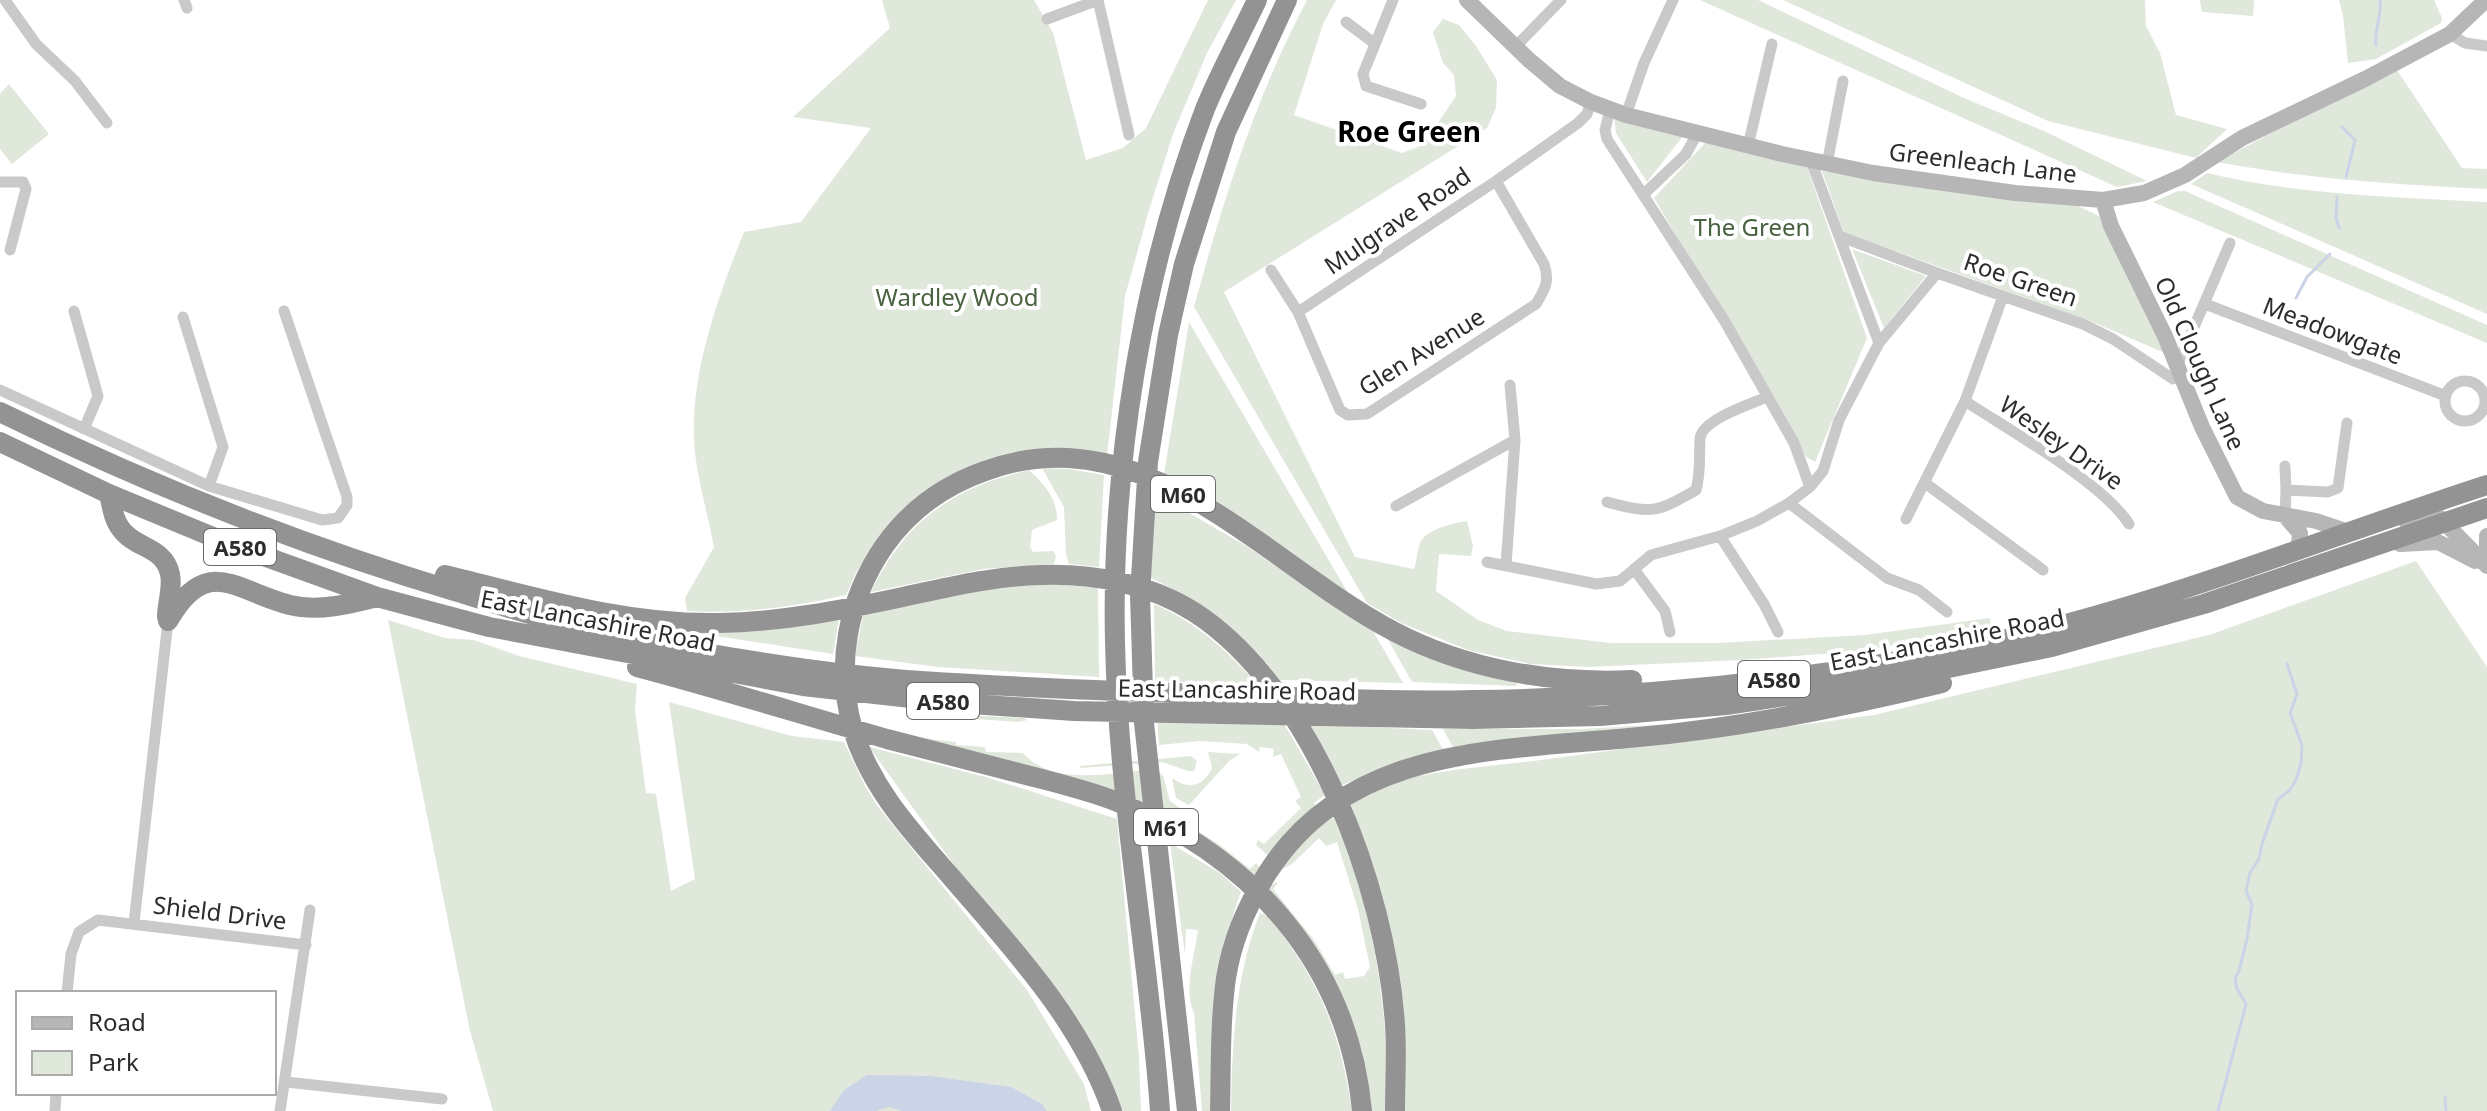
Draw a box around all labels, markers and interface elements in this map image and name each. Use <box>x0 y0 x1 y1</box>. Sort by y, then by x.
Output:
district label: Roe Green <box>1337 112 1481 150</box>
street label: Greenleach Lane <box>1887 134 2079 190</box>
street label: Mulgrave Road <box>1317 159 1477 281</box>
park label: The Green <box>1694 210 1810 243</box>
street label: Roe Green <box>1960 244 2082 314</box>
street label: Old Clough Lane <box>2148 271 2254 455</box>
park label: Wardley Wood <box>876 280 1038 313</box>
street label: Meadowgate <box>2259 288 2407 372</box>
street label: Glen Avenue <box>1352 299 1490 403</box>
street label: Wesley Drive <box>1994 387 2130 497</box>
road number: M60 <box>1151 476 1215 512</box>
road number: A580 <box>204 529 276 565</box>
street label: East Lancashire Road <box>478 581 718 659</box>
street label: East Lancashire Road <box>1827 600 2067 678</box>
road number: A580 <box>1738 661 1810 697</box>
street label: East Lancashire Road <box>1117 670 1357 708</box>
road number: A580 <box>907 683 979 719</box>
road number: M61 <box>1134 809 1198 845</box>
street label: Shield Drive <box>151 887 289 937</box>
legend <box>16 991 276 1095</box>
text: Road <box>88 1005 146 1038</box>
text: Park <box>88 1045 139 1078</box>

